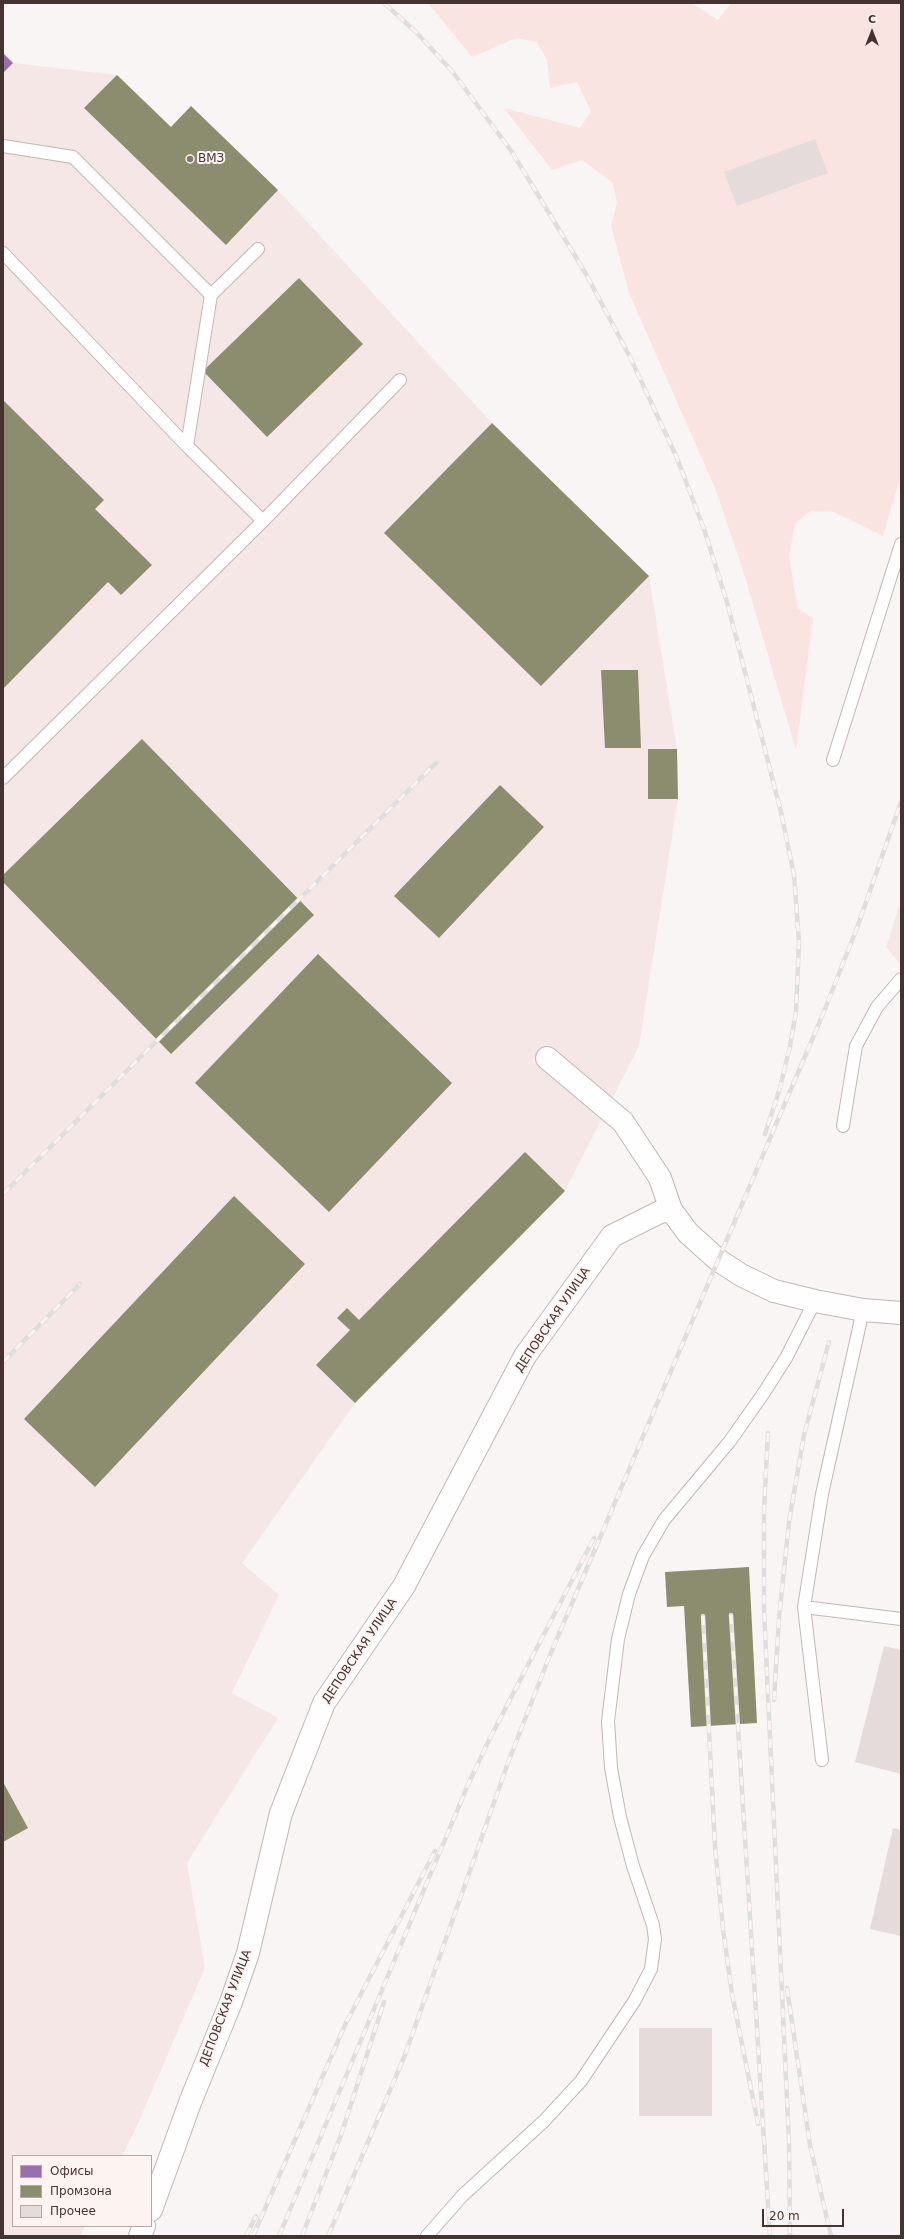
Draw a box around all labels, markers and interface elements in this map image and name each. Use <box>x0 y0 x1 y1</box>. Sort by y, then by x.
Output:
north arrow <box>852 12 892 52</box>
text: С <box>868 13 876 26</box>
place label: ВМЗ <box>198 152 224 166</box>
marker: ВМЗ <box>185 154 195 164</box>
street label: ДЕПОВСКАЯ УЛИЦА <box>512 1265 594 1375</box>
street label: ДЕПОВСКАЯ УЛИЦА <box>319 1596 401 1706</box>
street label: ДЕПОВСКАЯ УЛИЦА <box>197 1948 255 2068</box>
legend <box>12 2155 152 2227</box>
text: Офисы <box>50 2164 94 2178</box>
text: Промзона <box>50 2184 112 2198</box>
scale bar <box>764 2201 846 2227</box>
text: Прочее <box>50 2204 96 2218</box>
text: 20 m <box>769 2209 800 2223</box>

